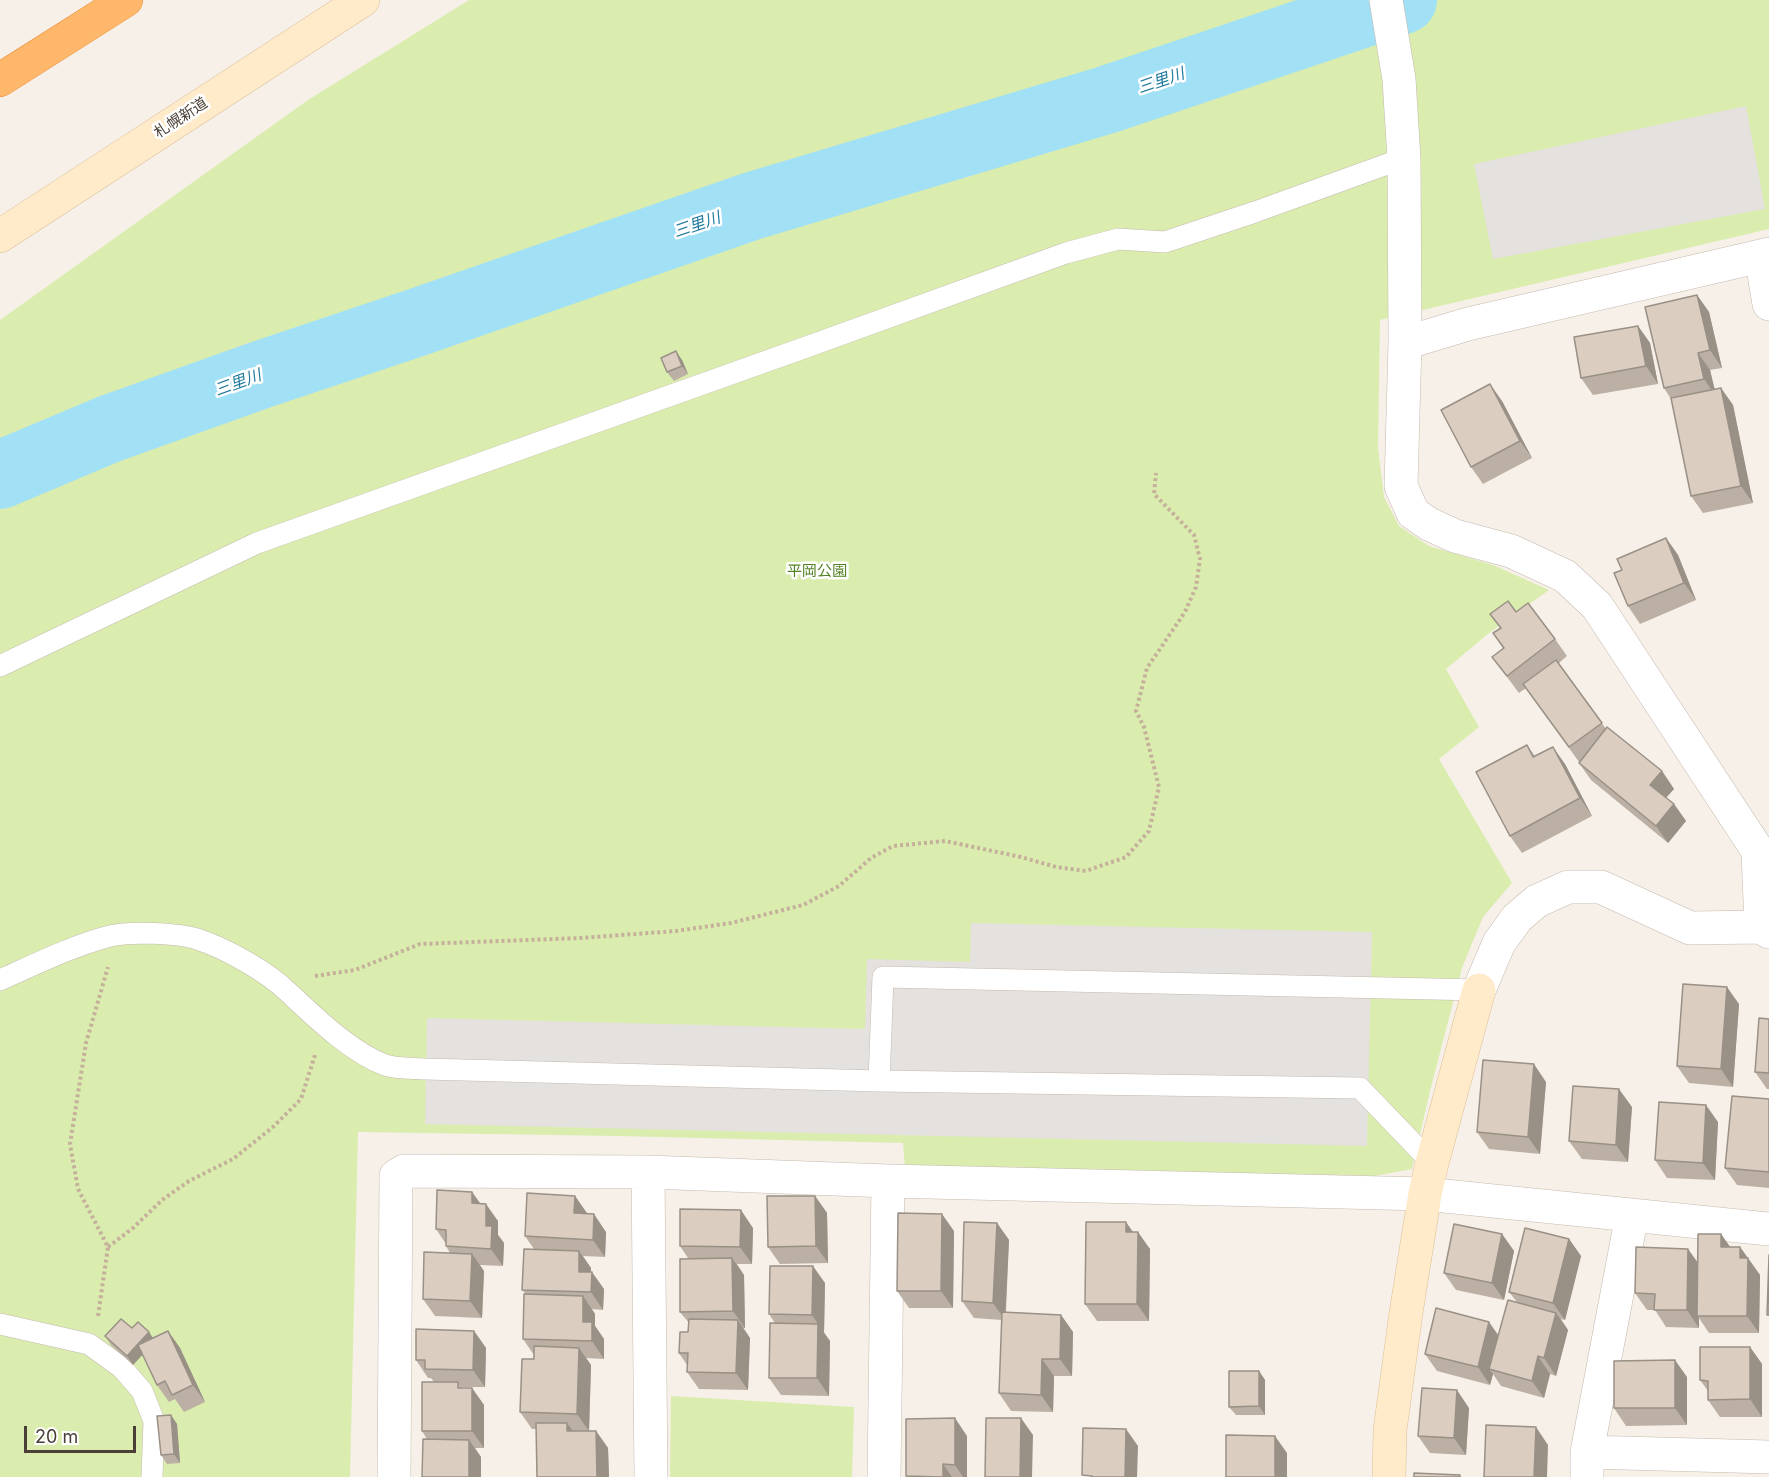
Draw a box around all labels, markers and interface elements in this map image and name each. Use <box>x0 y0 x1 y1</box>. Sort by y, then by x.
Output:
water label: 三里川 <box>1135 64 1187 98</box>
street label: 札幌新道 <box>151 94 211 142</box>
water label: 三里川 <box>671 208 723 242</box>
water label: 三里川 <box>212 366 264 400</box>
park label: 平岡公園 <box>787 562 847 580</box>
scale bar <box>27 1414 140 1452</box>
text: 20 m <box>35 1426 78 1447</box>

